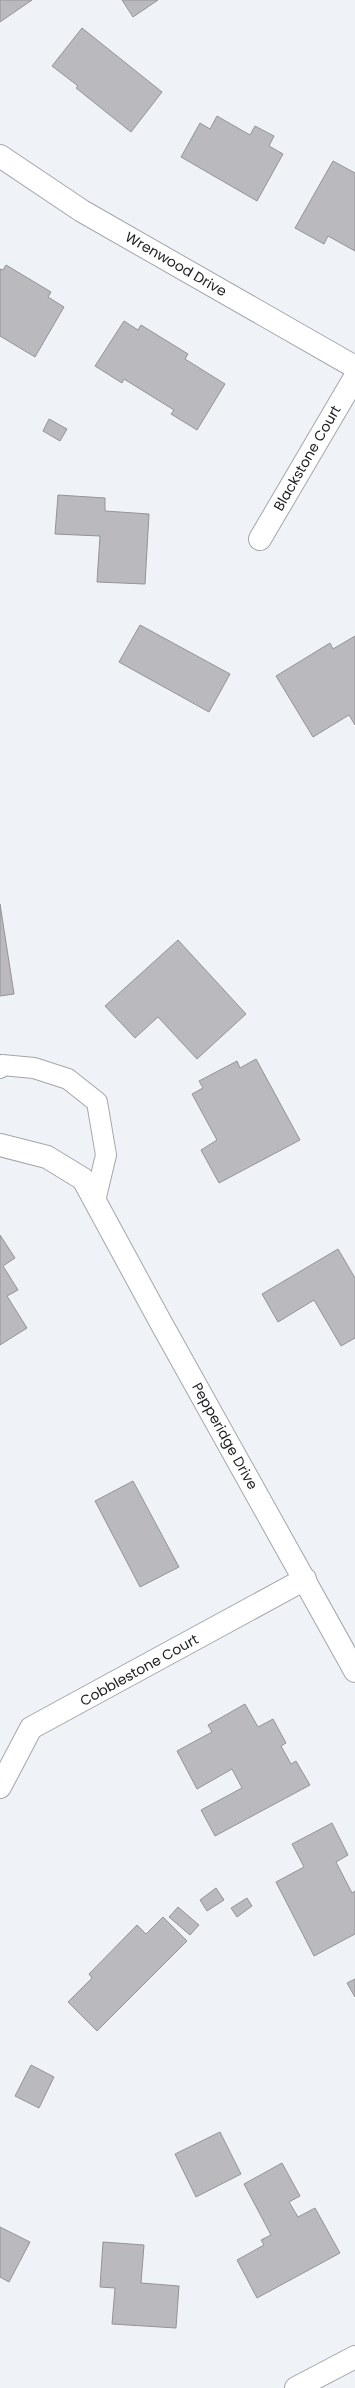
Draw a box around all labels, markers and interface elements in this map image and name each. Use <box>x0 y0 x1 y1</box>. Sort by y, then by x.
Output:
street label: Wrenwood Drive <box>122 227 231 301</box>
street label: Blackstone Court <box>269 401 345 515</box>
street label: Pepperidge Drive <box>187 1379 263 1493</box>
street label: Cobblestone Court <box>76 1629 202 1711</box>

